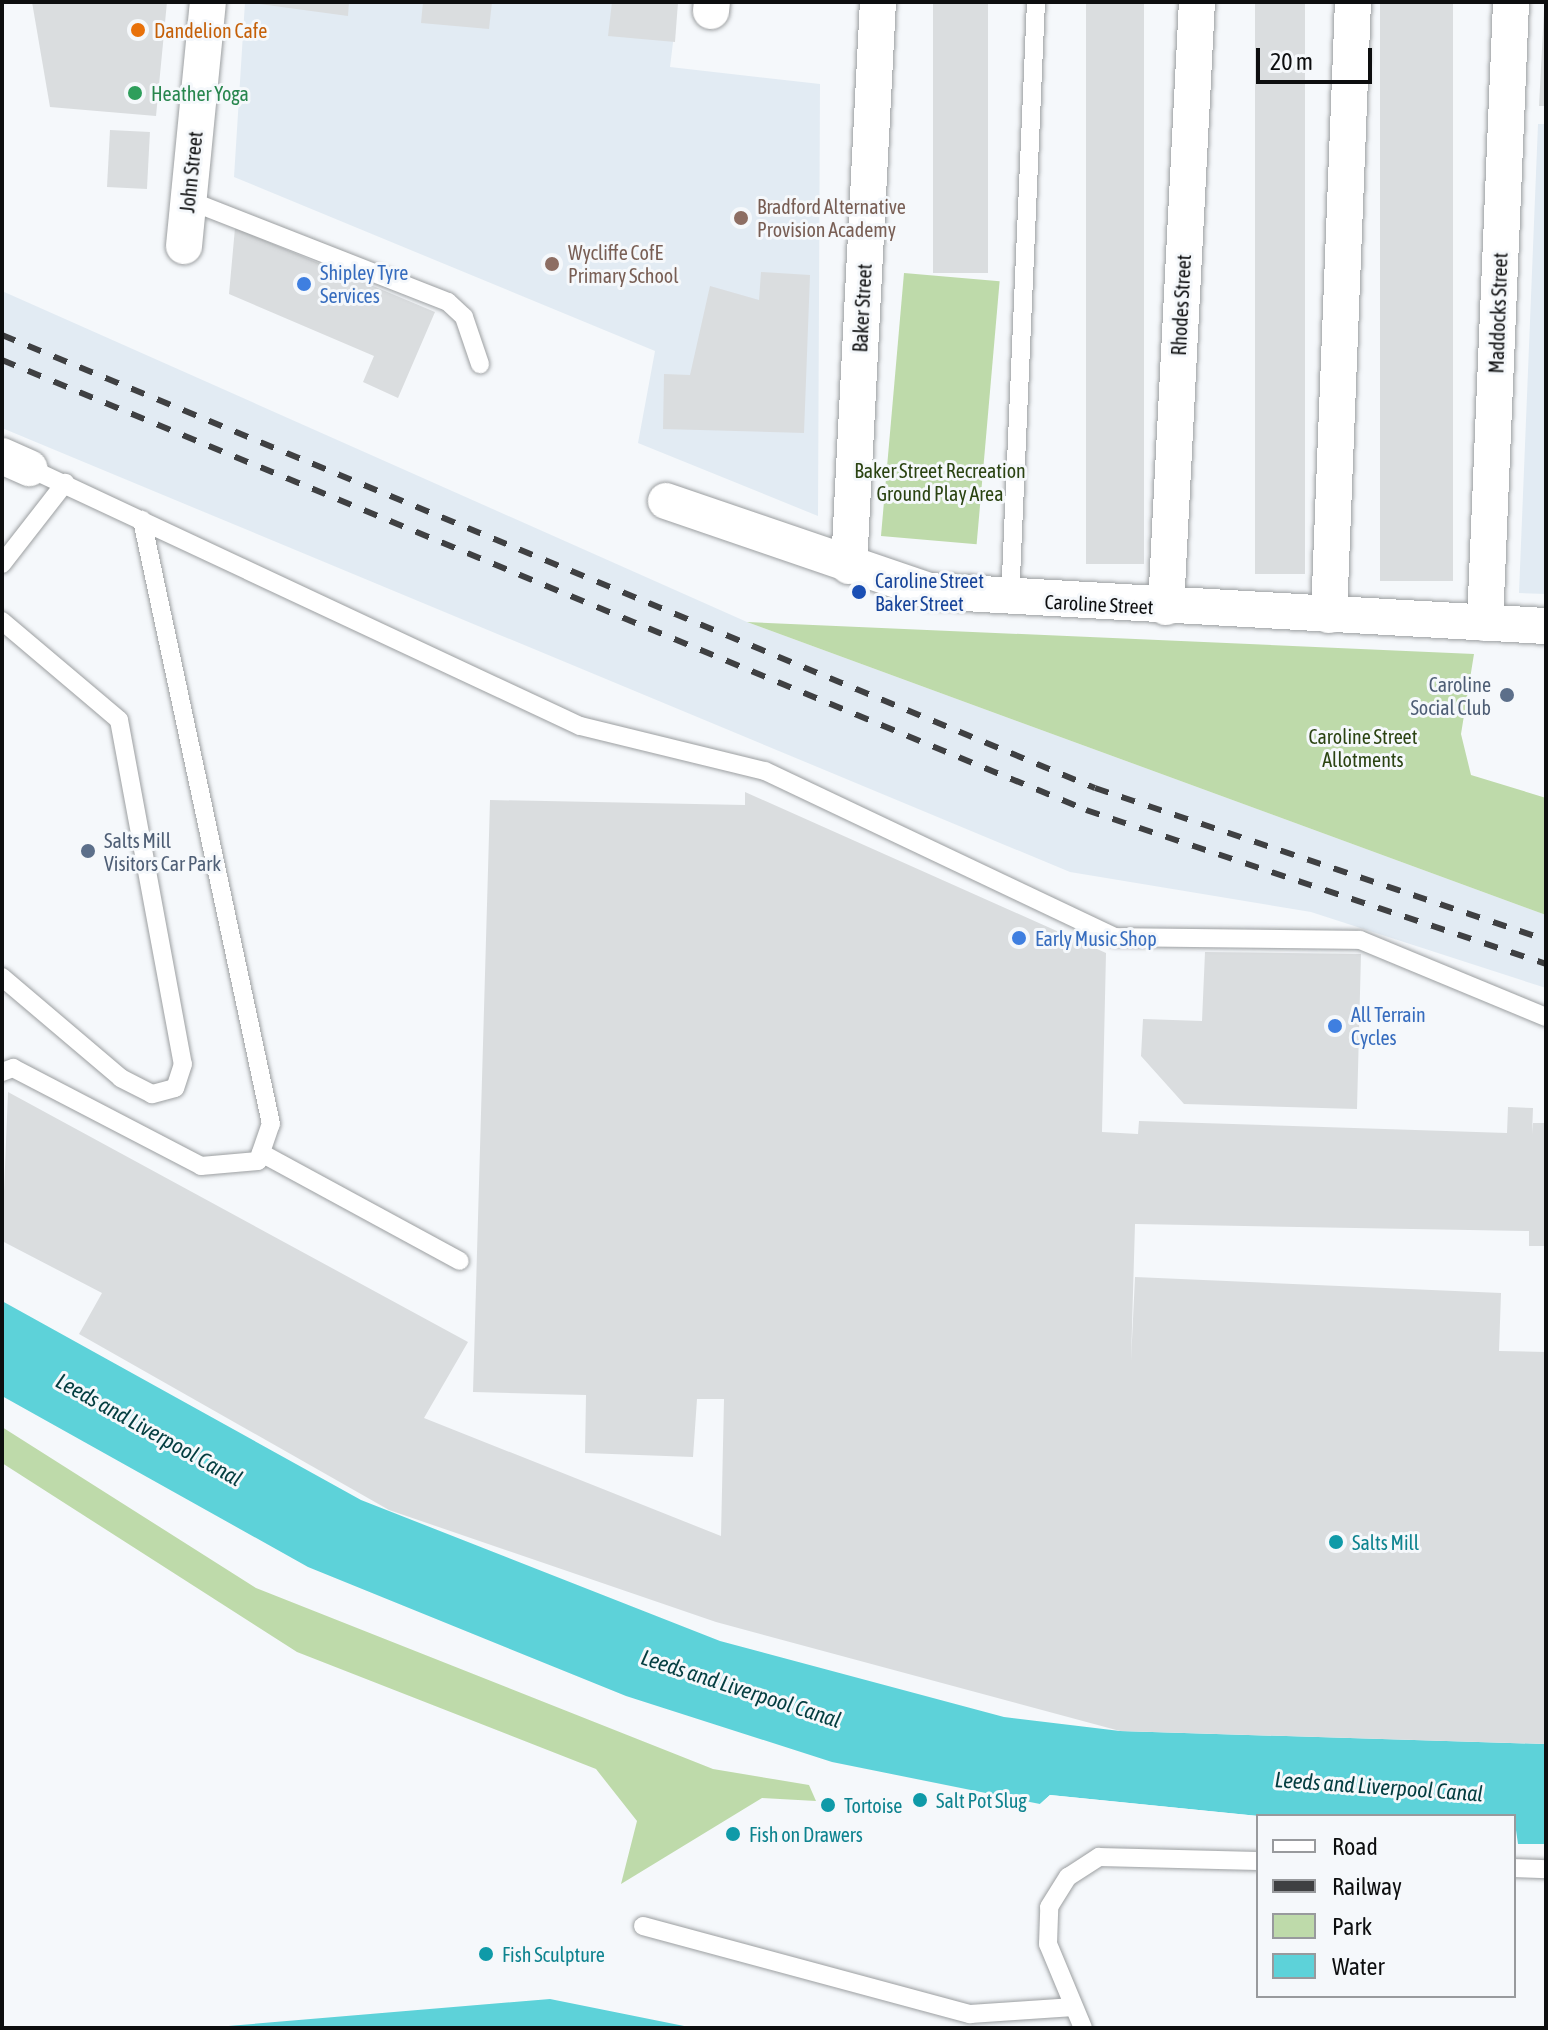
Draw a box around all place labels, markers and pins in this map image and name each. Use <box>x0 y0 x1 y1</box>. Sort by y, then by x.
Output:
place label: Dandelion Cafe <box>154 18 267 42</box>
marker: Dandelion Cafe <box>129 21 147 39</box>
place label: Heather Yoga <box>151 81 249 105</box>
marker: Heather Yoga <box>126 84 144 102</box>
place label: Bradford Alternative Provision Academy <box>757 194 906 241</box>
marker: Bradford Alternative Provision Academy <box>732 209 750 227</box>
place label: Wycliffe CofE Primary School <box>568 240 678 287</box>
marker: Wycliffe CofE Primary School <box>543 255 561 273</box>
place label: Shipley Tyre Services <box>320 260 408 307</box>
marker: Shipley Tyre Services <box>295 275 313 293</box>
place label: Caroline Street Baker Street <box>875 568 984 615</box>
marker: Caroline Street Baker Street <box>850 583 868 601</box>
place label: Caroline Social Club <box>1410 672 1491 719</box>
marker: Caroline Social Club <box>1498 686 1516 704</box>
place label: Salts Mill Visitors Car Park <box>104 828 221 875</box>
marker: Salts Mill Visitors Car Park <box>79 842 97 860</box>
place label: Early Music Shop <box>1035 926 1157 950</box>
marker: Early Music Shop <box>1010 929 1028 947</box>
place label: All Terrain Cycles <box>1351 1002 1426 1049</box>
marker: All Terrain Cycles <box>1326 1017 1344 1035</box>
place label: Salts Mill <box>1352 1530 1419 1554</box>
marker: Salts Mill <box>1327 1533 1345 1551</box>
place label: Salt Pot Slug <box>936 1788 1027 1812</box>
marker: Salt Pot Slug <box>911 1791 929 1809</box>
place label: Tortoise <box>844 1793 902 1817</box>
marker: Tortoise <box>819 1796 837 1814</box>
place label: Fish on Drawers <box>749 1822 863 1846</box>
marker: Fish on Drawers <box>724 1825 742 1843</box>
place label: Fish Sculpture <box>502 1942 605 1966</box>
marker: Fish Sculpture <box>477 1945 495 1963</box>

